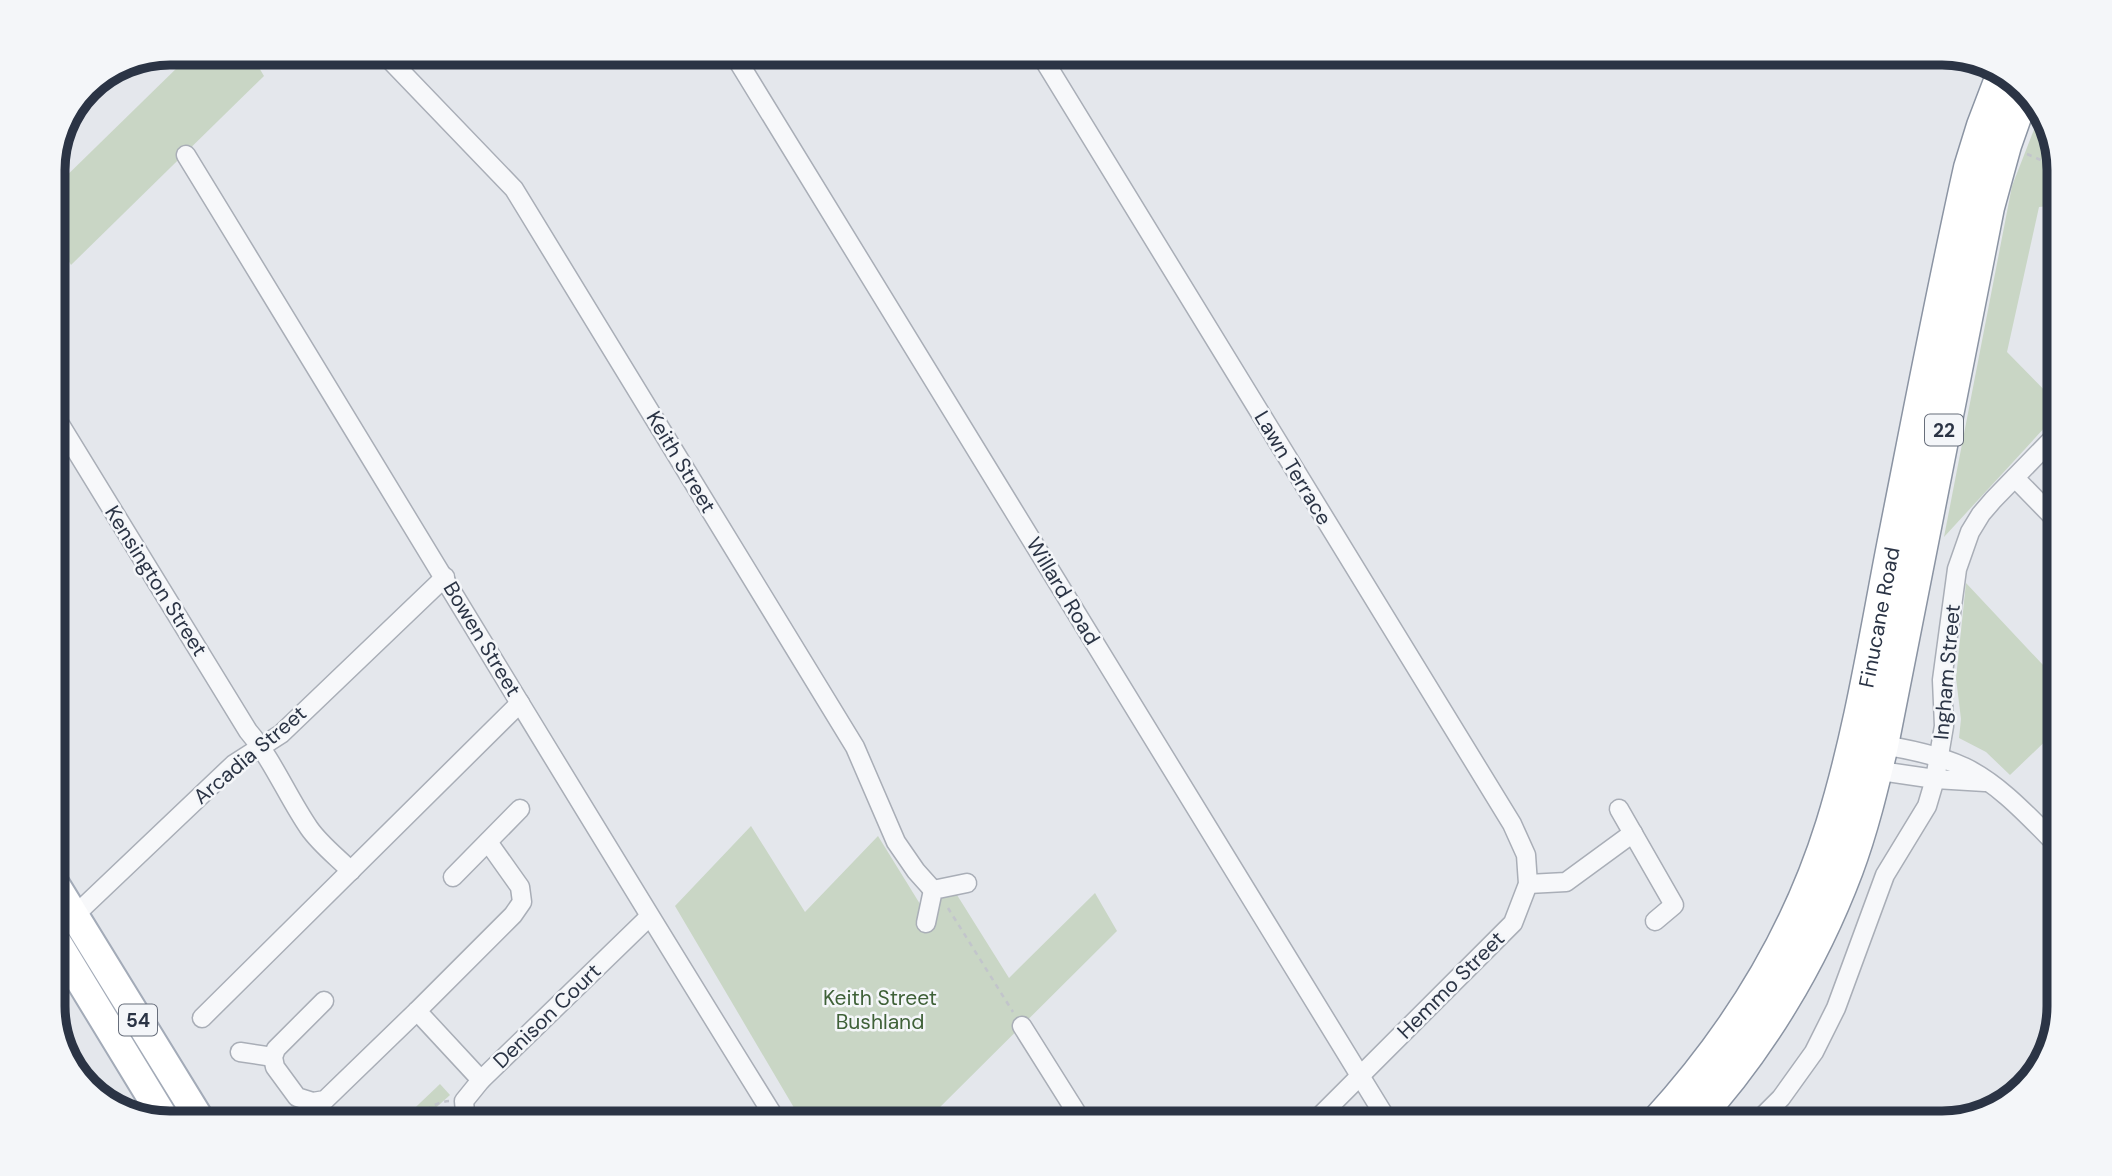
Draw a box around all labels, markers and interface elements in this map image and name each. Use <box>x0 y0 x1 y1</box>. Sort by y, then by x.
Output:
street label: Keith Street <box>640 406 722 518</box>
street label: Lawn Terrace <box>1248 406 1338 530</box>
road number: 22 <box>1925 414 1963 446</box>
street label: Kensington Street <box>98 500 214 662</box>
street label: Willard Road <box>1020 532 1106 650</box>
street label: Finucane Road <box>1852 545 1906 690</box>
street label: Bowen Street <box>437 576 527 702</box>
street label: Ingham Street <box>1927 603 1967 741</box>
street label: Arcadia Street <box>188 699 312 811</box>
street label: Hemmo Street <box>1391 925 1511 1045</box>
street label: Denison Court <box>487 957 607 1075</box>
park label: Keith Street Bushland <box>823 984 937 1036</box>
road number: 54 <box>119 1004 157 1036</box>

